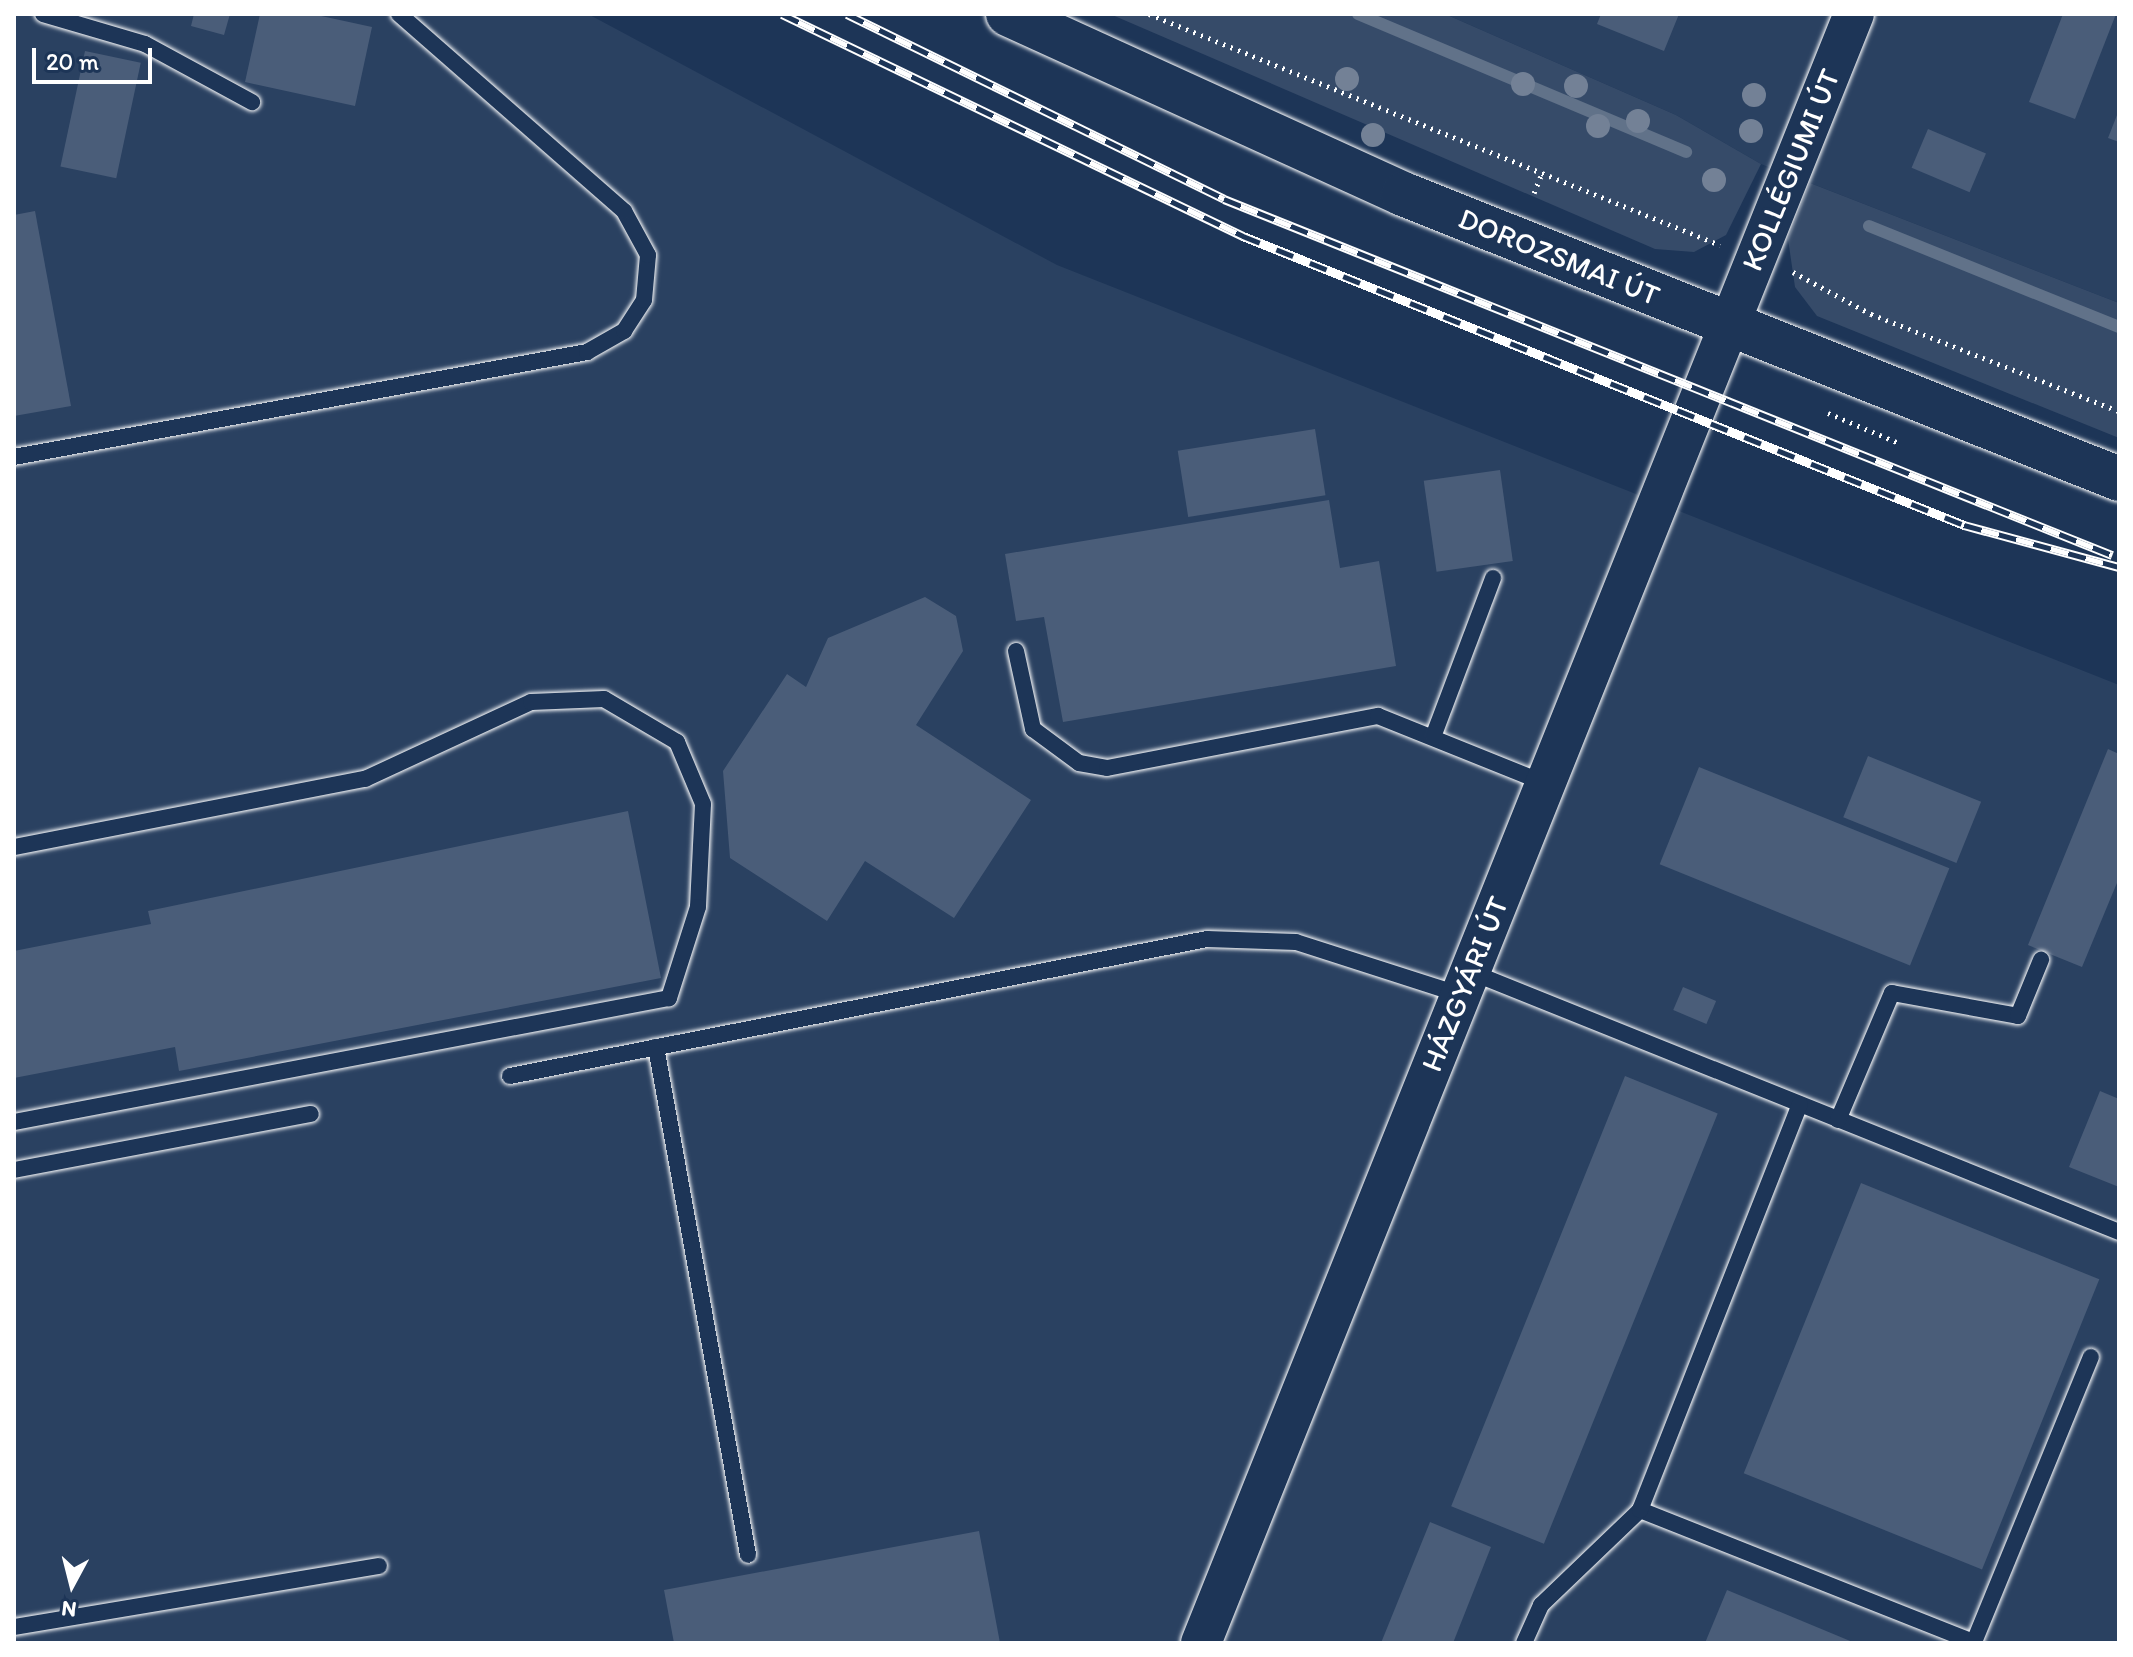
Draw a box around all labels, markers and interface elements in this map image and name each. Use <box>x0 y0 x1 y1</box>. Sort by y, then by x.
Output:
scale bar <box>36 32 156 82</box>
text: 20 m <box>46 47 99 76</box>
street label: KOLLÉGIUMI ÚT <box>1734 64 1848 276</box>
street label: DOROZSMAI ÚT <box>1453 200 1665 314</box>
street label: HÁZGYÁRI ÚT <box>1414 891 1516 1077</box>
north arrow <box>32 1545 112 1625</box>
text: N <box>60 1595 78 1624</box>

